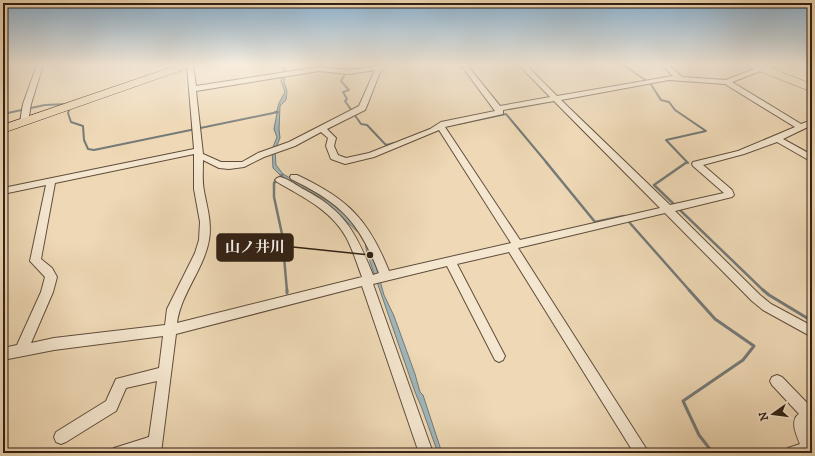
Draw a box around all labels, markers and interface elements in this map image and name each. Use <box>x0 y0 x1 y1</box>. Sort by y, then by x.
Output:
callout: 山ノ井川 <box>217 234 293 261</box>
text: 山ノ井川 <box>225 238 285 257</box>
north arrow <box>753 394 793 434</box>
text: N <box>756 410 772 422</box>

